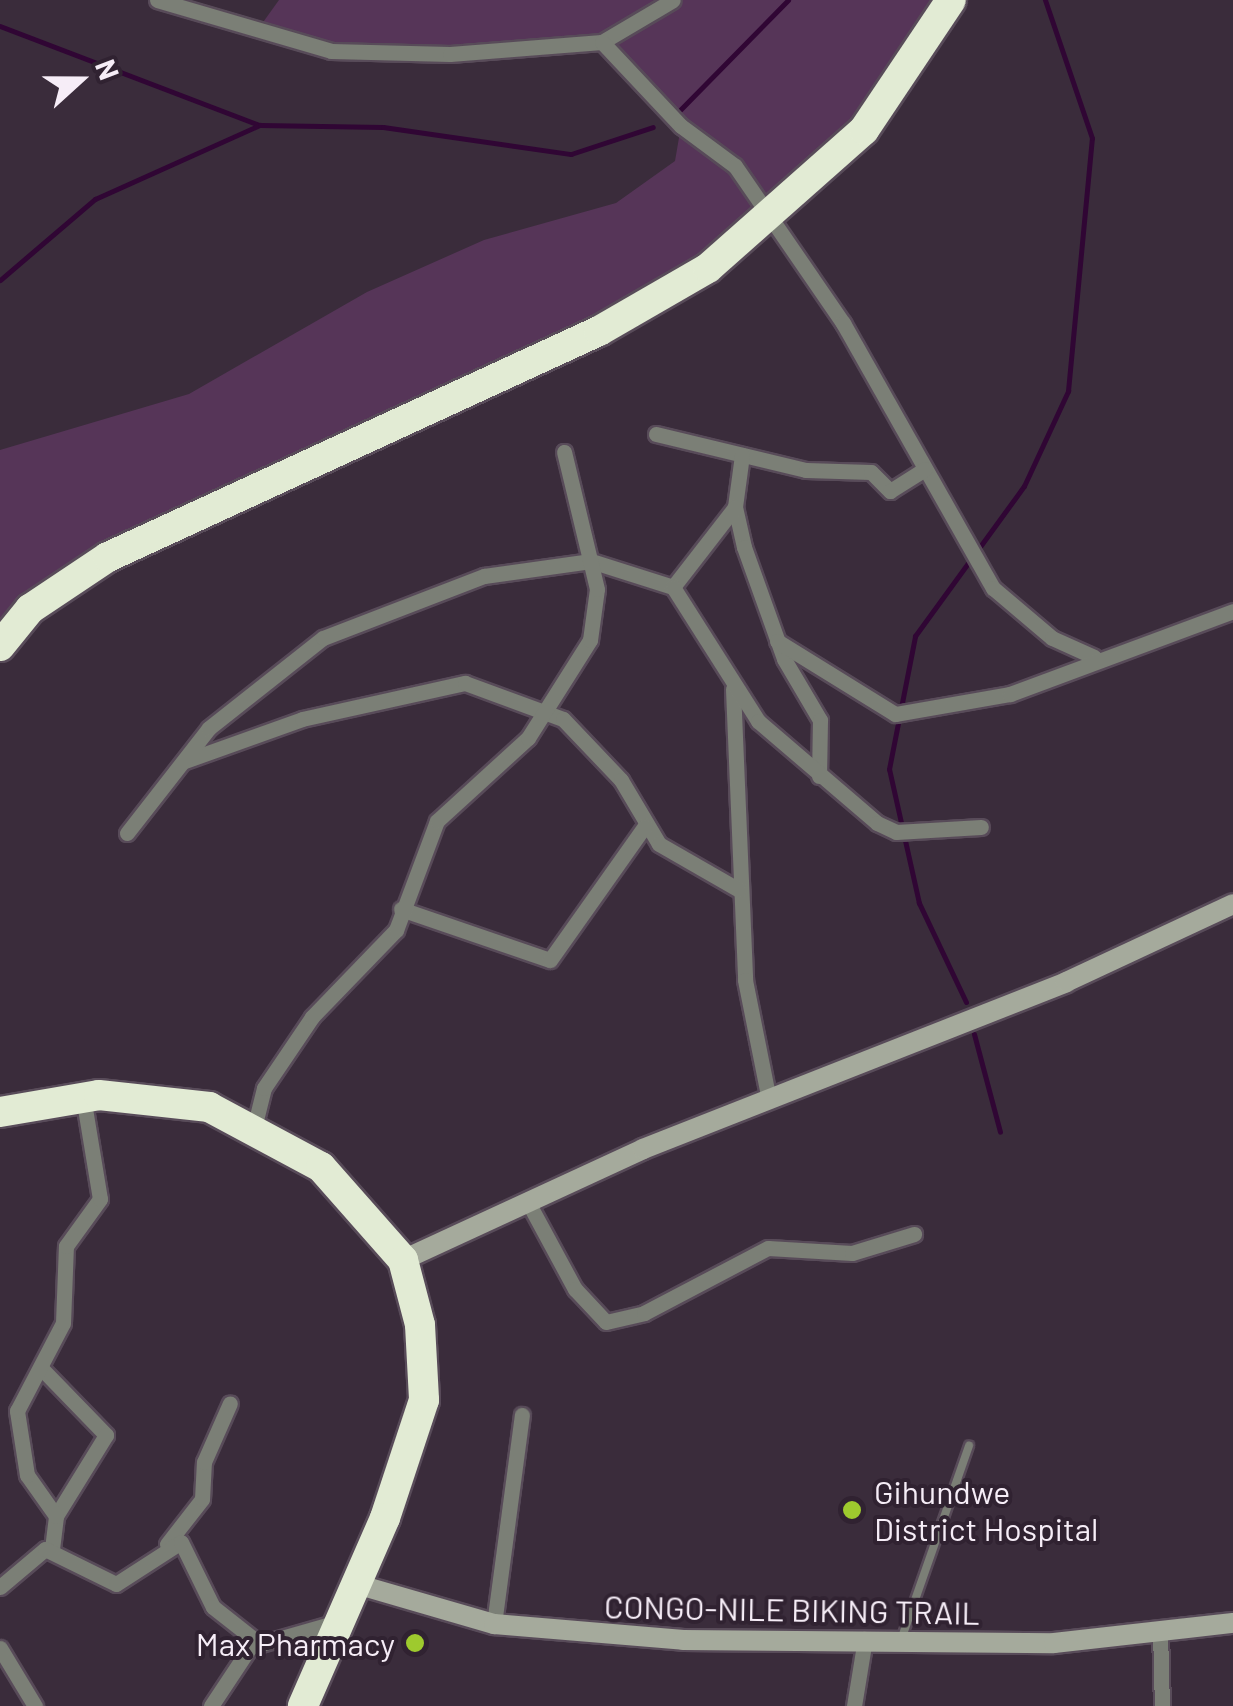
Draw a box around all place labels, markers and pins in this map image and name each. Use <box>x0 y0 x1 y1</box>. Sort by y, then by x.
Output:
place label: Gihundwe District Hospital <box>874 1473 1098 1548</box>
marker: Gihundwe District Hospital <box>839 1497 865 1523</box>
place label: Max Pharmacy <box>196 1624 395 1662</box>
marker: Max Pharmacy <box>404 1632 426 1654</box>

